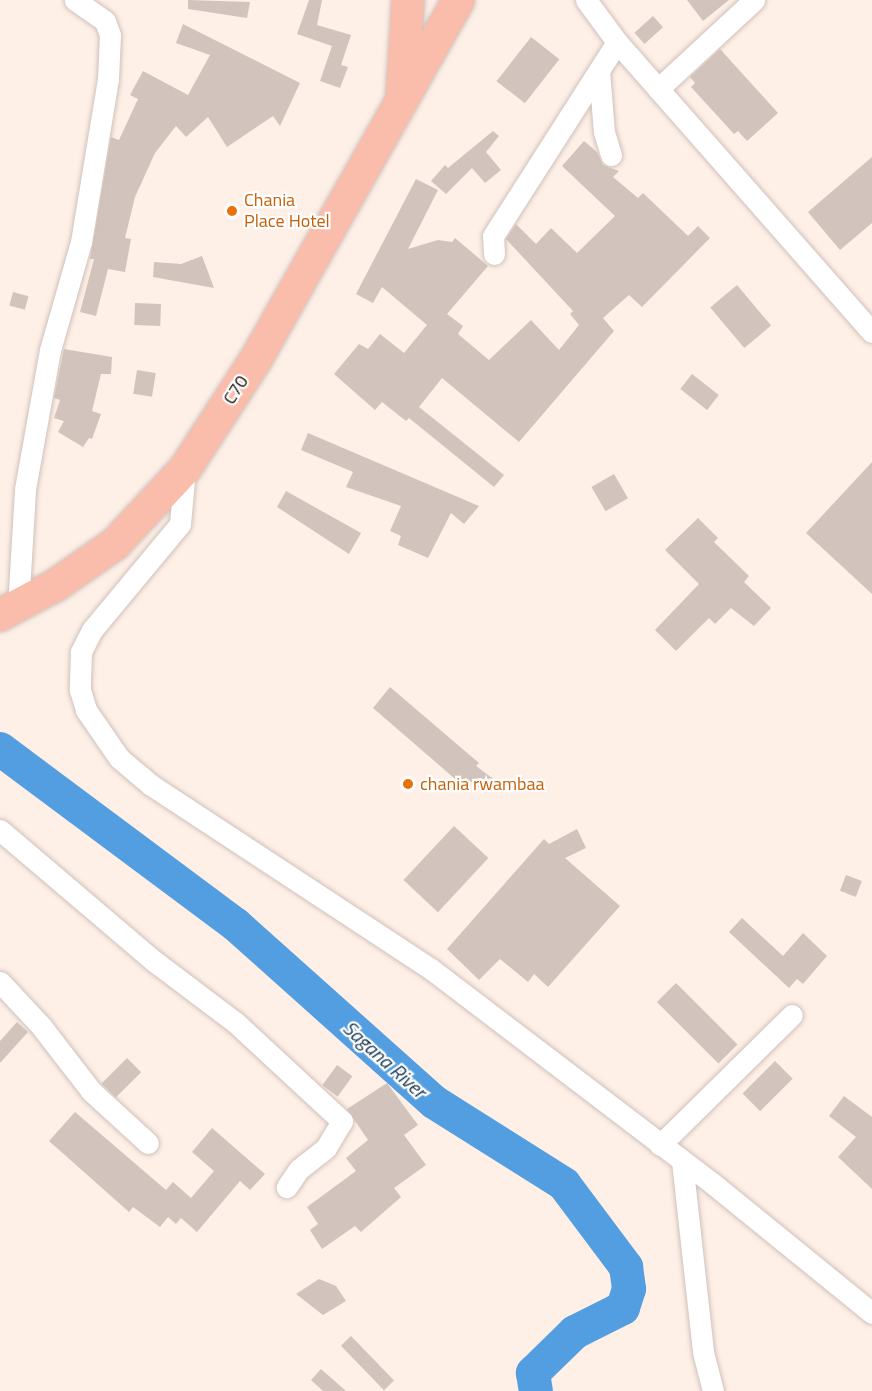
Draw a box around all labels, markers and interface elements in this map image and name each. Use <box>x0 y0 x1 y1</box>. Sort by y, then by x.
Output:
place label: Chania Place Hotel <box>244 190 330 232</box>
marker: Chania Place Hotel <box>225 204 239 218</box>
street label: C70 <box>219 372 253 408</box>
place label: chania rwambaa <box>420 773 545 795</box>
marker: chania rwambaa <box>401 777 415 791</box>
water label: Sagana River <box>339 1015 431 1103</box>

